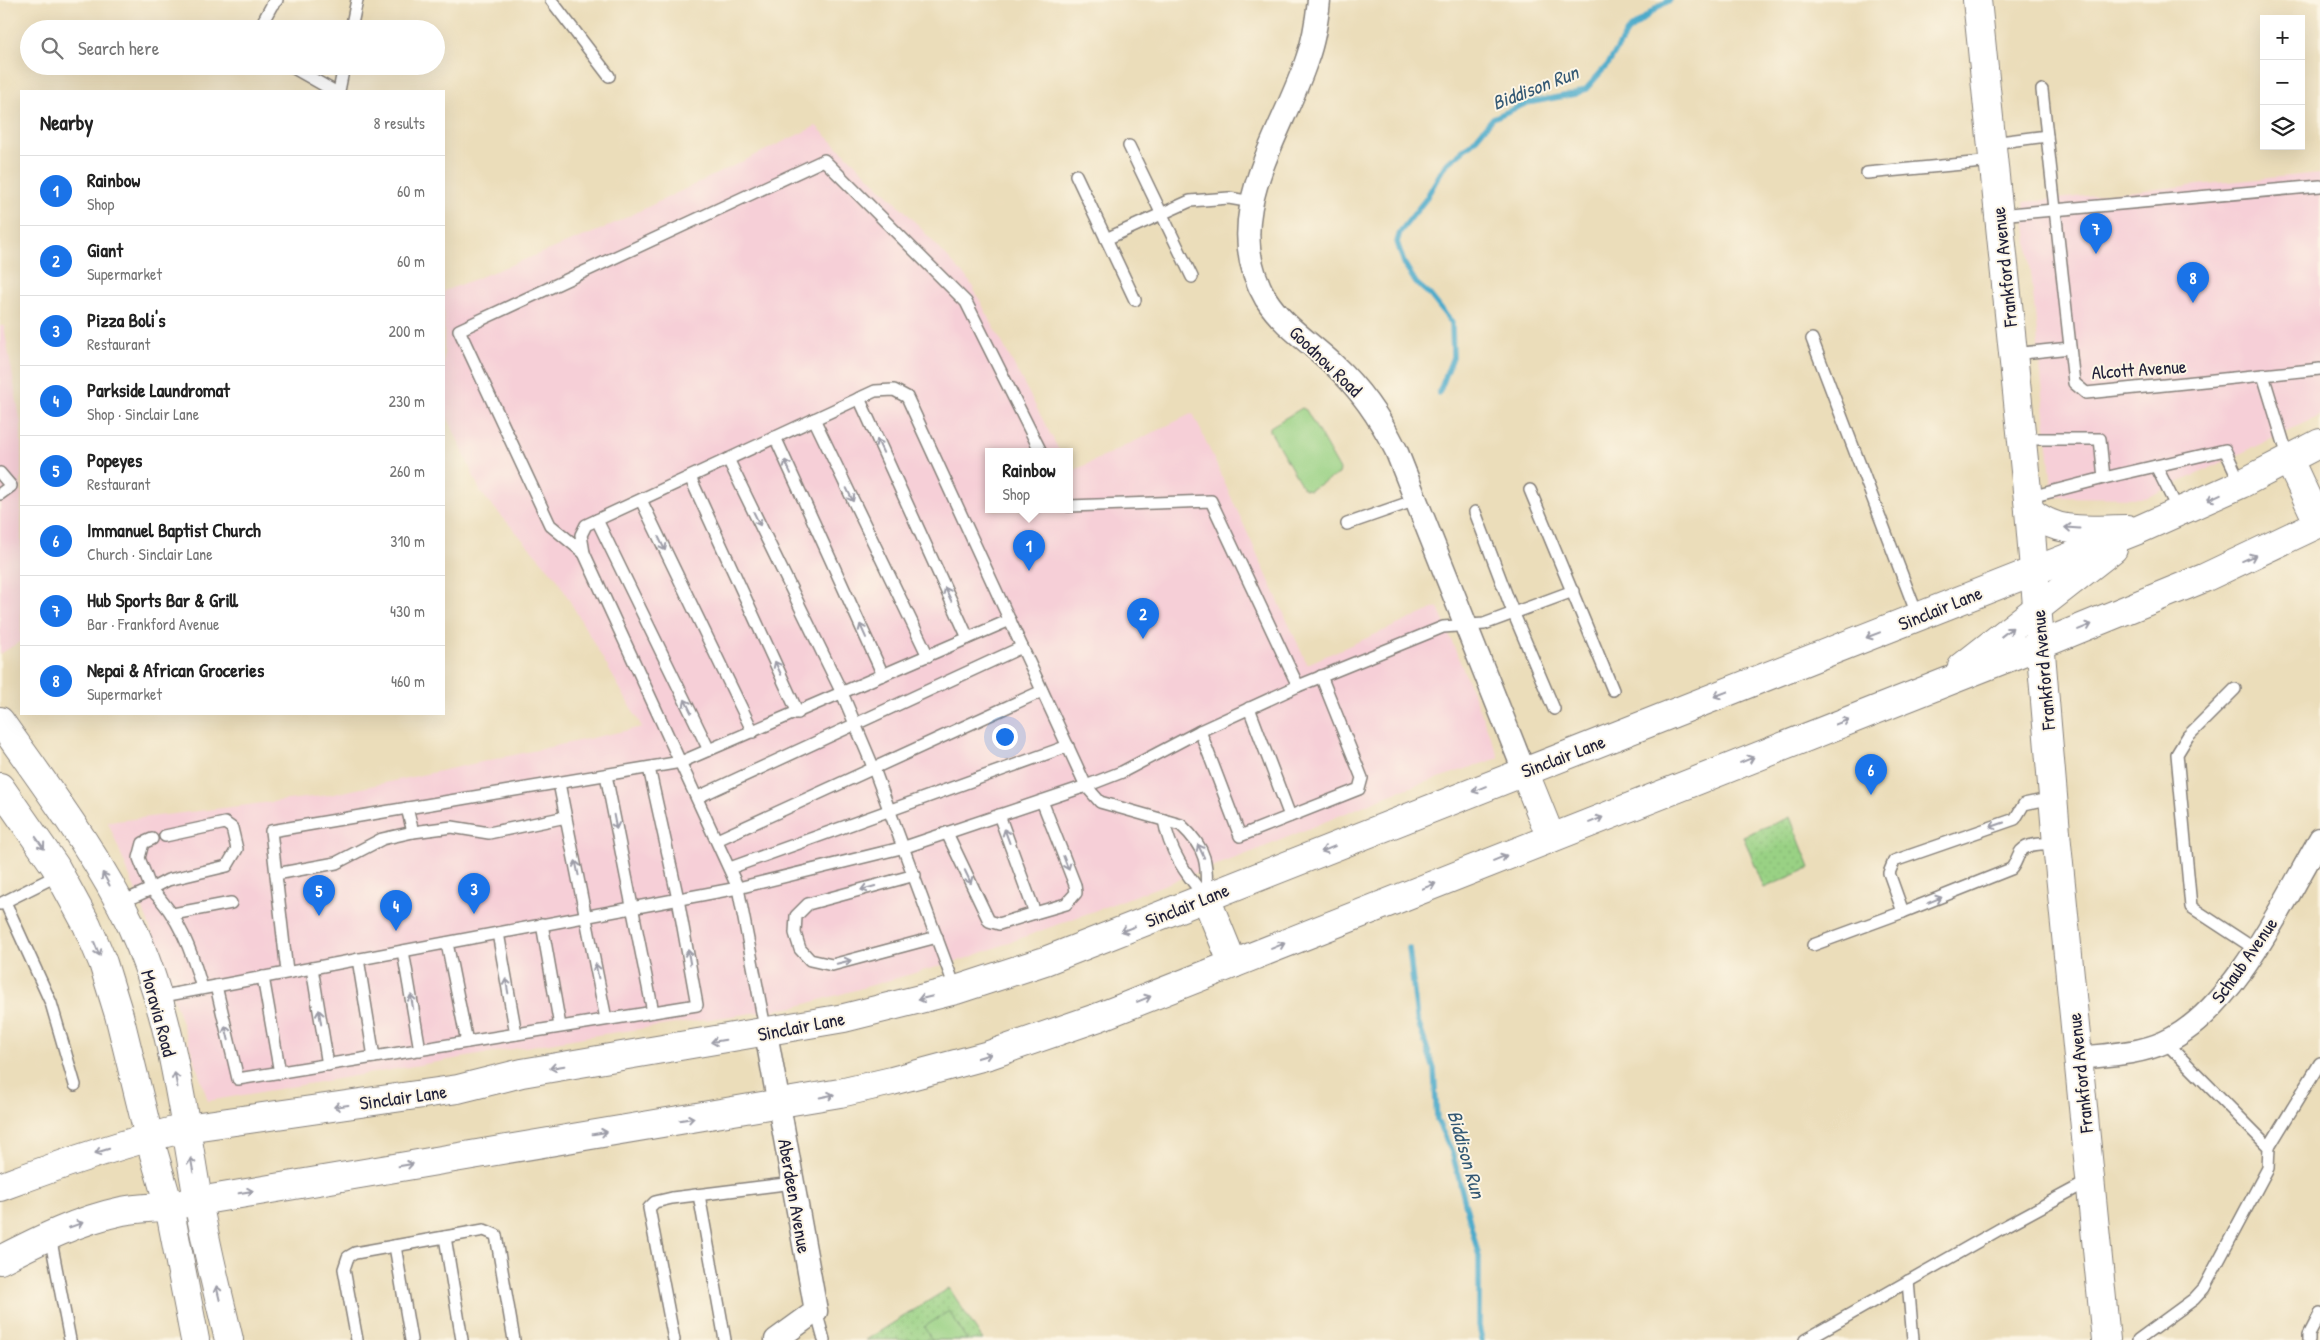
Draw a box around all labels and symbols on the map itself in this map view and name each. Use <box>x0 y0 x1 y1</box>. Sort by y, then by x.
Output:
water label: Biddison Run <box>1488 58 1584 116</box>
street label: Frankford Avenue <box>1985 205 2023 329</box>
pin: 7 <box>2080 213 2112 254</box>
pin: 8 <box>2177 262 2209 303</box>
street label: Goodnow Road <box>1284 320 1369 403</box>
street label: Alcott Avenue <box>2091 353 2188 385</box>
one-way arrow <box>875 439 885 454</box>
one-way arrow <box>783 460 793 475</box>
one-way arrow <box>845 487 855 502</box>
one-way arrow <box>2207 492 2222 502</box>
one-way arrow <box>753 511 762 526</box>
one-way arrow <box>2064 524 2080 533</box>
pin: 1 <box>1013 530 1045 571</box>
one-way arrow <box>658 536 667 551</box>
one-way arrow <box>2241 552 2256 562</box>
street label: Sinclair Lane <box>1894 579 1986 637</box>
one-way arrow <box>943 587 952 602</box>
pin: 2 <box>1127 598 1159 639</box>
street label: Frankford Avenue <box>2025 609 2061 732</box>
one-way arrow <box>2077 621 2092 631</box>
one-way arrow <box>857 624 867 639</box>
one-way arrow <box>2000 627 2014 637</box>
one-way arrow <box>1866 631 1881 640</box>
one-way arrow <box>773 661 782 676</box>
one-way arrow <box>1714 690 1730 699</box>
one-way arrow <box>683 699 692 714</box>
one-way arrow <box>1834 717 1849 727</box>
your location <box>992 724 1018 750</box>
street label: Sinclair Lane <box>1517 728 1609 784</box>
one-way arrow <box>1739 754 1754 764</box>
pin: 6 <box>1855 754 1887 795</box>
one-way arrow <box>1471 785 1487 794</box>
one-way arrow <box>611 814 621 830</box>
one-way arrow <box>1588 814 1603 824</box>
one-way arrow <box>1990 821 2005 830</box>
one-way arrow <box>1002 829 1011 844</box>
one-way arrow <box>34 836 45 849</box>
one-way arrow <box>1196 844 1206 859</box>
one-way arrow <box>1321 845 1336 855</box>
one-way arrow <box>1491 853 1507 862</box>
one-way arrow <box>1062 854 1071 870</box>
one-way arrow <box>572 861 581 877</box>
one-way arrow <box>964 869 973 884</box>
one-way arrow <box>101 871 111 886</box>
pin: 3 <box>458 873 490 914</box>
pin: 5 <box>303 875 335 916</box>
street label: Sinclair Lane <box>1141 876 1233 934</box>
one-way arrow <box>1421 881 1436 890</box>
one-way arrow <box>860 884 876 893</box>
pin: 4 <box>380 890 412 931</box>
one-way arrow <box>1927 894 1942 904</box>
street label: Schaub Avenue <box>2205 911 2283 1008</box>
one-way arrow <box>1121 924 1136 934</box>
one-way arrow <box>1270 940 1285 950</box>
one-way arrow <box>93 941 102 956</box>
one-way arrow <box>683 950 693 966</box>
one-way arrow <box>835 957 851 966</box>
one-way arrow <box>592 963 601 979</box>
street label: Moravia Road <box>135 967 183 1060</box>
one-way arrow <box>502 978 512 994</box>
one-way arrow <box>407 994 417 1010</box>
one-way arrow <box>917 994 933 1003</box>
one-way arrow <box>1136 994 1151 1003</box>
street label: Sinclair Lane <box>755 1005 847 1047</box>
one-way arrow <box>315 1009 325 1025</box>
street label: Frankford Avenue <box>2061 1011 2099 1135</box>
one-way arrow <box>222 1025 231 1041</box>
one-way arrow <box>710 1036 726 1046</box>
one-way arrow <box>976 1051 992 1061</box>
one-way arrow <box>550 1063 566 1073</box>
one-way arrow <box>171 1073 180 1089</box>
street label: Sinclair Lane <box>358 1078 449 1116</box>
one-way arrow <box>818 1090 834 1100</box>
one-way arrow <box>333 1101 349 1111</box>
water label: Biddison Run <box>1442 1107 1493 1203</box>
one-way arrow <box>678 1114 694 1124</box>
one-way arrow <box>592 1128 608 1138</box>
street label: Aberdeen Avenue <box>772 1137 818 1256</box>
one-way arrow <box>95 1147 111 1157</box>
one-way arrow <box>187 1157 197 1173</box>
one-way arrow <box>398 1160 414 1170</box>
one-way arrow <box>238 1187 254 1197</box>
one-way arrow <box>68 1220 83 1229</box>
one-way arrow <box>213 1285 222 1301</box>

